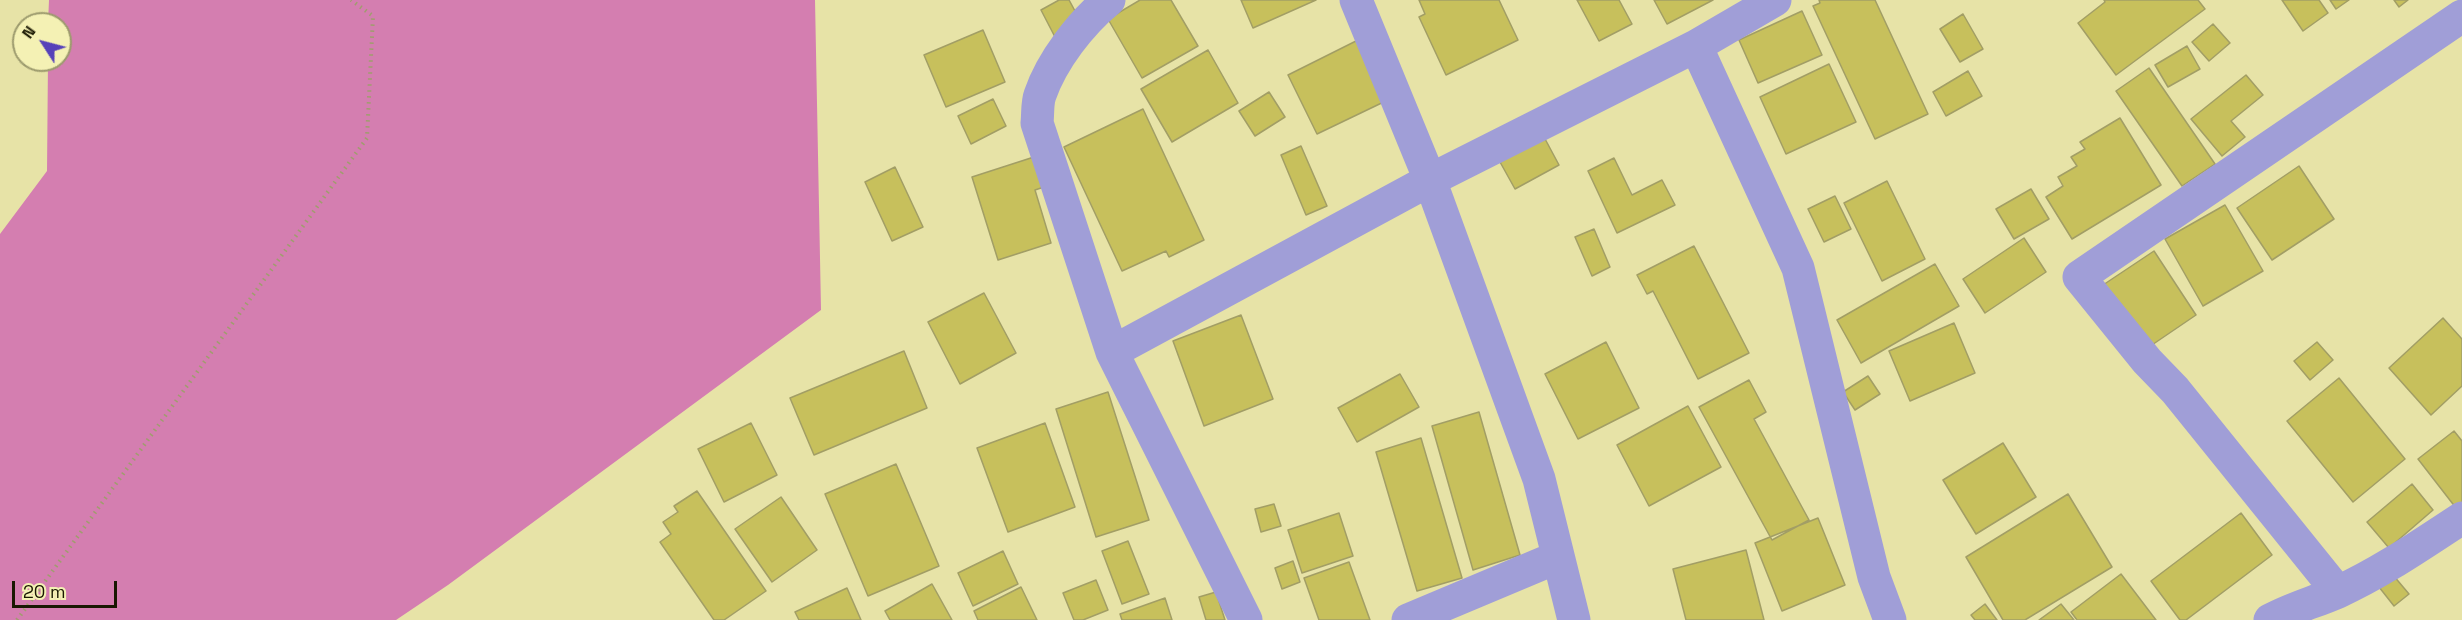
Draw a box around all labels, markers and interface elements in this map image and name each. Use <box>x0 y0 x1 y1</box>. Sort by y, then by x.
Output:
north arrow <box>12 12 72 72</box>
text: N <box>17 22 40 43</box>
scale bar <box>15 569 120 607</box>
text: 20 m <box>23 580 66 603</box>

